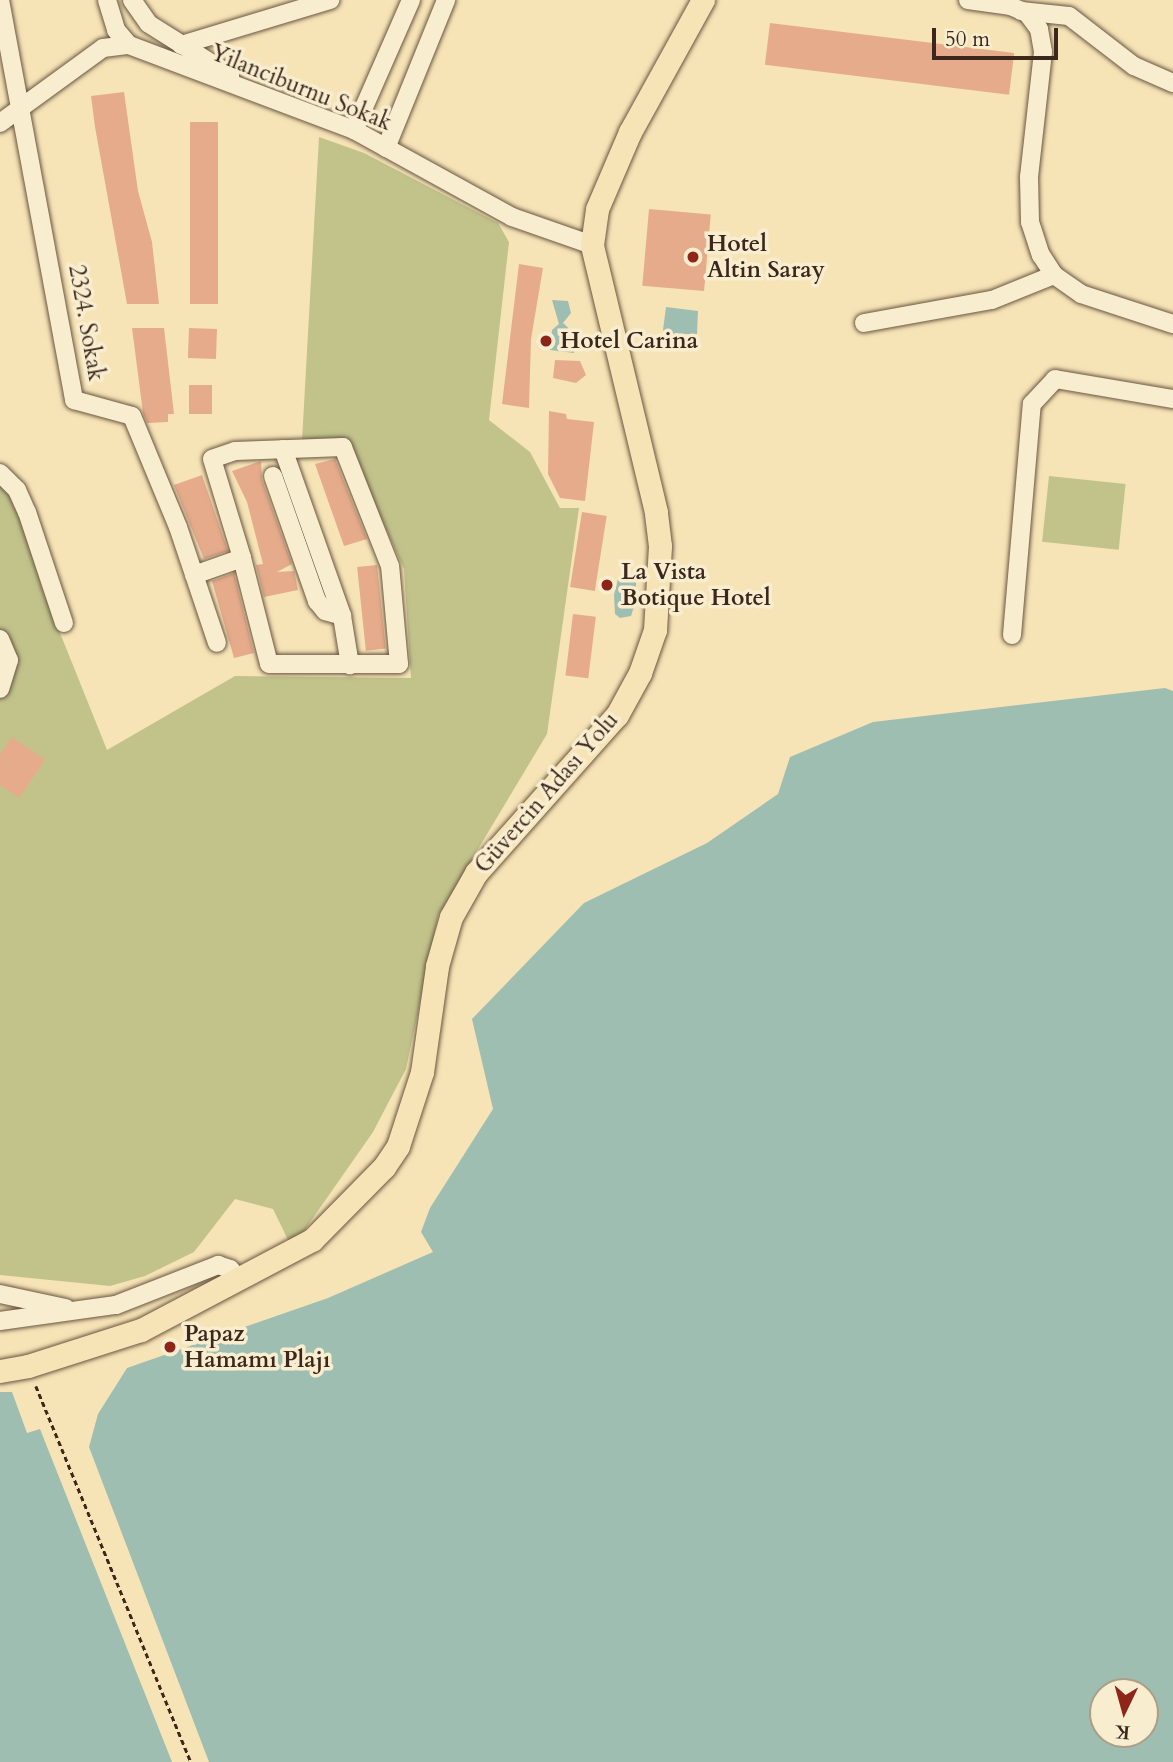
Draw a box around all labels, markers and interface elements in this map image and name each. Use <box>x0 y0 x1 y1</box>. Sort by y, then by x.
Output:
scale bar <box>935 14 1061 58</box>
text: 50 m <box>945 25 990 54</box>
street label: Yilanciburnu Sokak <box>206 39 396 137</box>
place label: Hotel Altin Saray <box>707 230 825 284</box>
marker: Hotel Altin Saray <box>685 249 701 265</box>
street label: 2324. Sokak <box>62 263 110 383</box>
place label: Hotel Carina <box>560 327 698 355</box>
marker: Hotel Carina <box>538 333 554 349</box>
place label: La Vista Botique Hotel <box>621 558 771 612</box>
marker: La Vista Botique Hotel <box>599 577 615 593</box>
street label: Güvercin Adası Yolu <box>470 707 624 879</box>
place label: Papaz Hamamı Plajı <box>184 1320 330 1374</box>
marker: Papaz Hamamı Plajı <box>162 1339 178 1355</box>
north arrow <box>1089 1678 1159 1748</box>
text: K <box>1114 1718 1131 1746</box>

